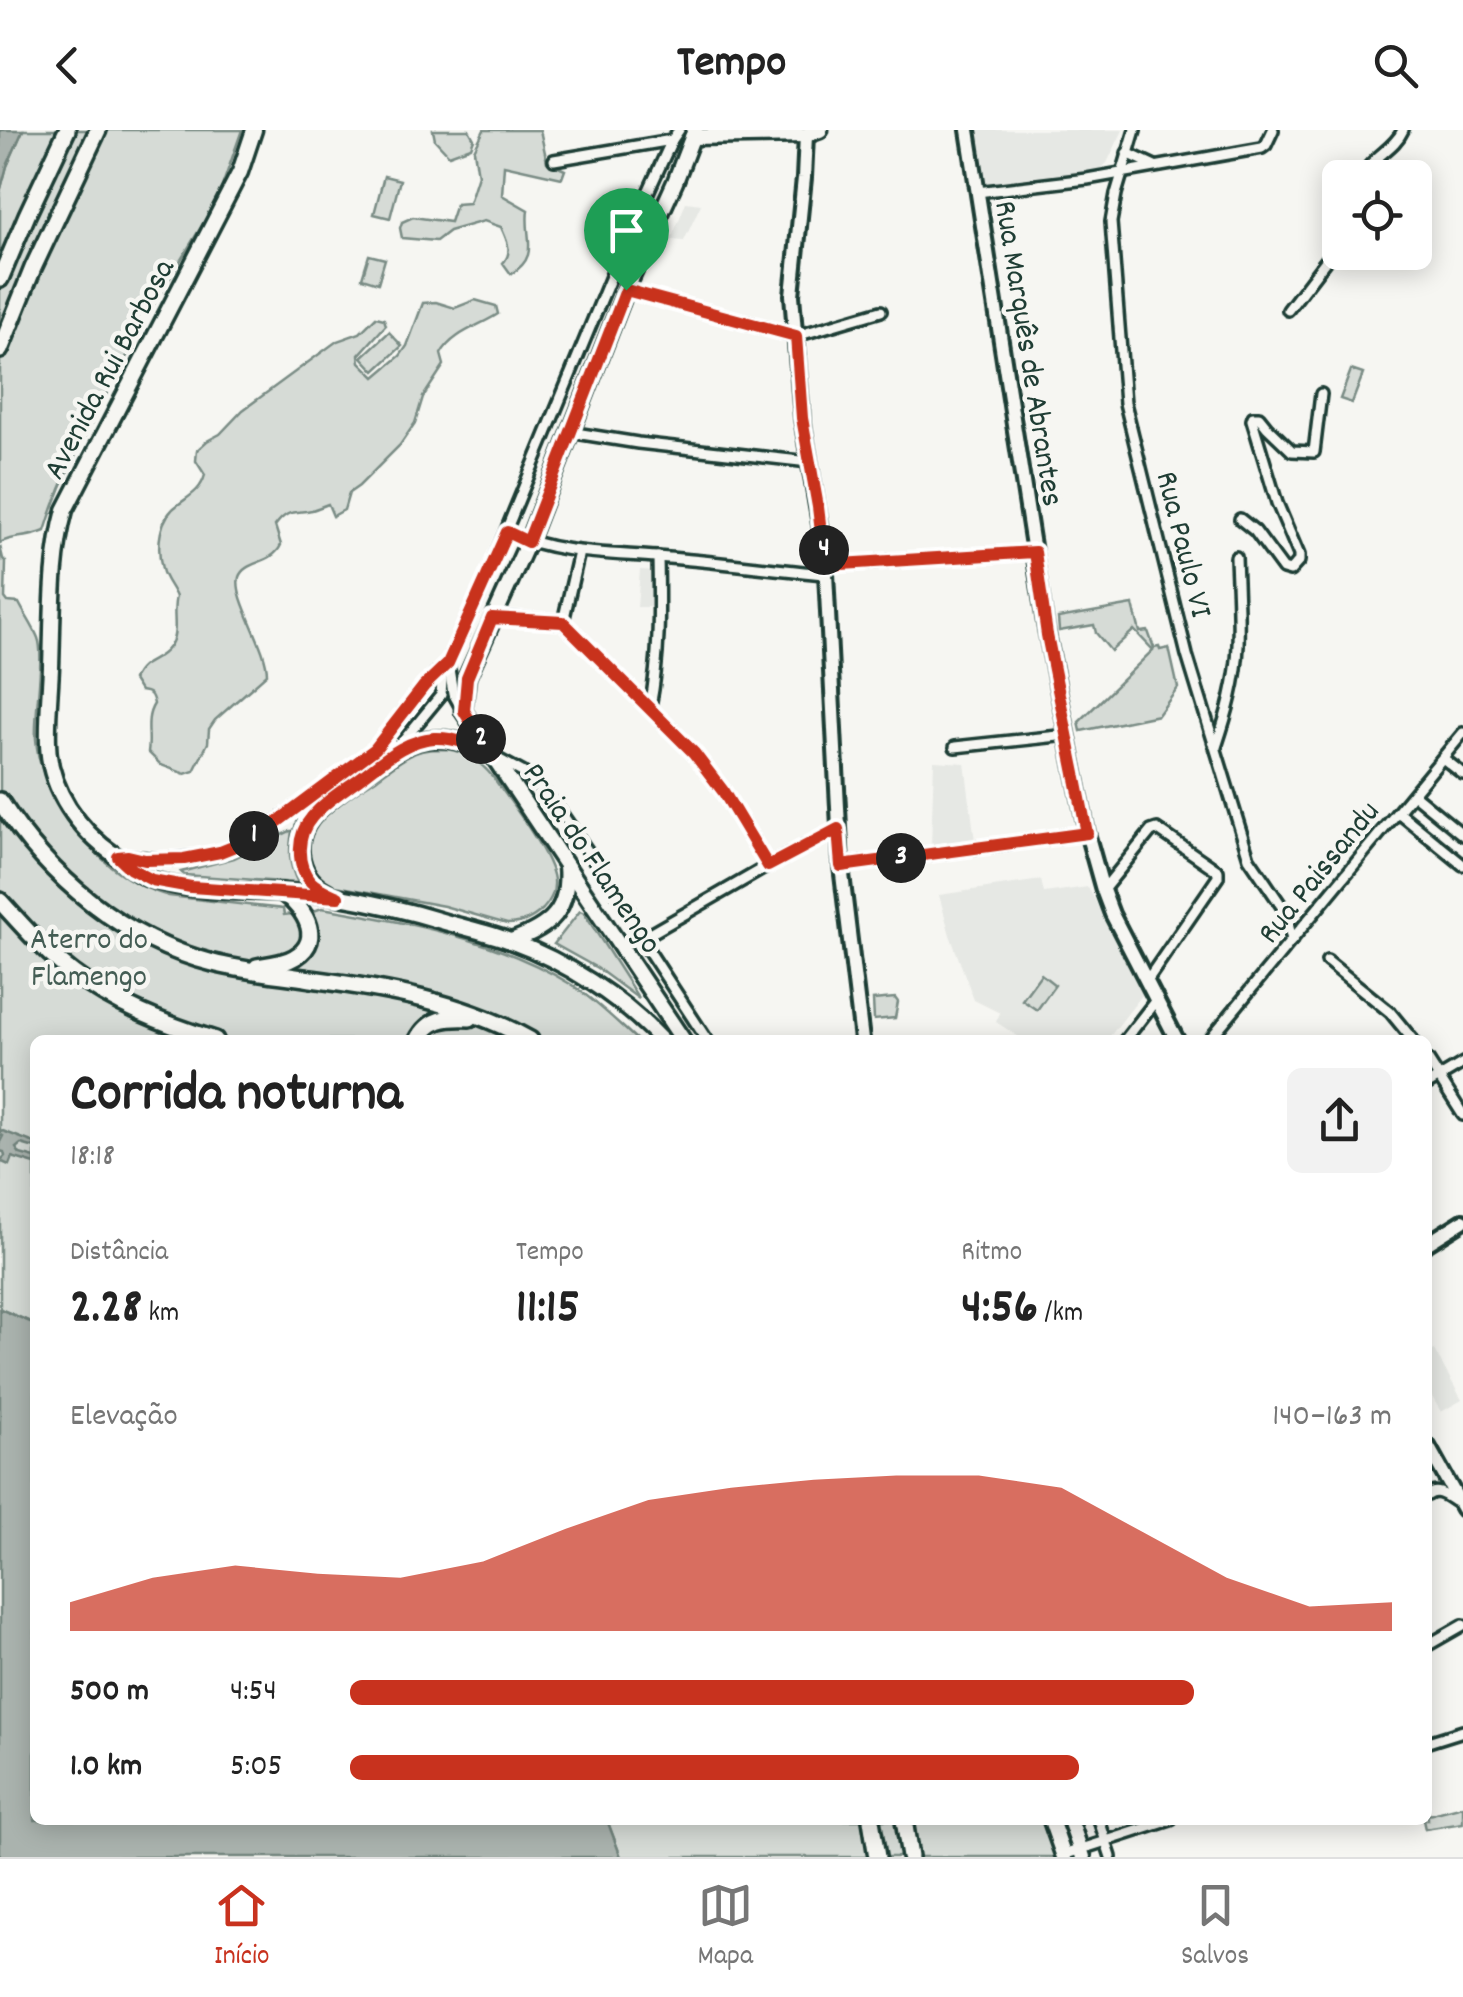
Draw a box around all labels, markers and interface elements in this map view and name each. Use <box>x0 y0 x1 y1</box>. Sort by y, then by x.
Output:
text: Tempo <box>677 33 786 97</box>
icon: back <box>40 38 95 93</box>
icon: search <box>1368 38 1423 93</box>
map controls <box>1322 160 1432 270</box>
button: locate <box>1322 160 1432 270</box>
pin <box>584 188 669 291</box>
street label: Rua Marquês de Abrantes <box>979 198 1073 510</box>
icon: arrive <box>599 203 654 258</box>
street label: Avenida Rui Barbosa <box>34 251 189 489</box>
street label: Rua Paulo VI <box>1141 467 1222 623</box>
pin: 4 <box>799 525 849 575</box>
text: 4 <box>818 530 830 570</box>
pin: 2 <box>456 714 506 764</box>
text: 2 <box>475 719 487 759</box>
street label: Praia do Flamengo <box>509 755 671 965</box>
street label: Rua Paissandu <box>1249 793 1393 956</box>
pin: 1 <box>229 811 279 861</box>
text: 1 <box>251 816 257 856</box>
pin: 3 <box>876 833 926 883</box>
text: 3 <box>895 838 907 878</box>
park label: Aterro do Flamengo <box>30 919 148 1002</box>
text: Corrida noturna <box>70 1058 402 1137</box>
button: share <box>1287 1068 1392 1173</box>
text: 18:18 <box>70 1135 115 1181</box>
text: Distância <box>70 1234 168 1274</box>
text: Tempo <box>516 1234 584 1274</box>
text: Ritmo <box>961 1234 1022 1274</box>
text: 2.28 <box>70 1274 142 1346</box>
text: 11:15 <box>516 1274 580 1346</box>
text: 4:56 <box>961 1274 1038 1346</box>
text: km <box>142 1295 179 1335</box>
text: /km <box>1038 1295 1083 1335</box>
text: Elevação <box>70 1395 178 1441</box>
text: 140–163 m <box>1272 1395 1392 1441</box>
text: 500 m <box>70 1670 149 1716</box>
text: 4:54 <box>230 1670 277 1716</box>
text: 1.0 km <box>70 1745 142 1791</box>
text: 5:05 <box>230 1745 282 1791</box>
tab: Início <box>214 1878 270 1978</box>
tab: Mapa <box>697 1878 753 1978</box>
tab: Salvos <box>1181 1878 1249 1978</box>

